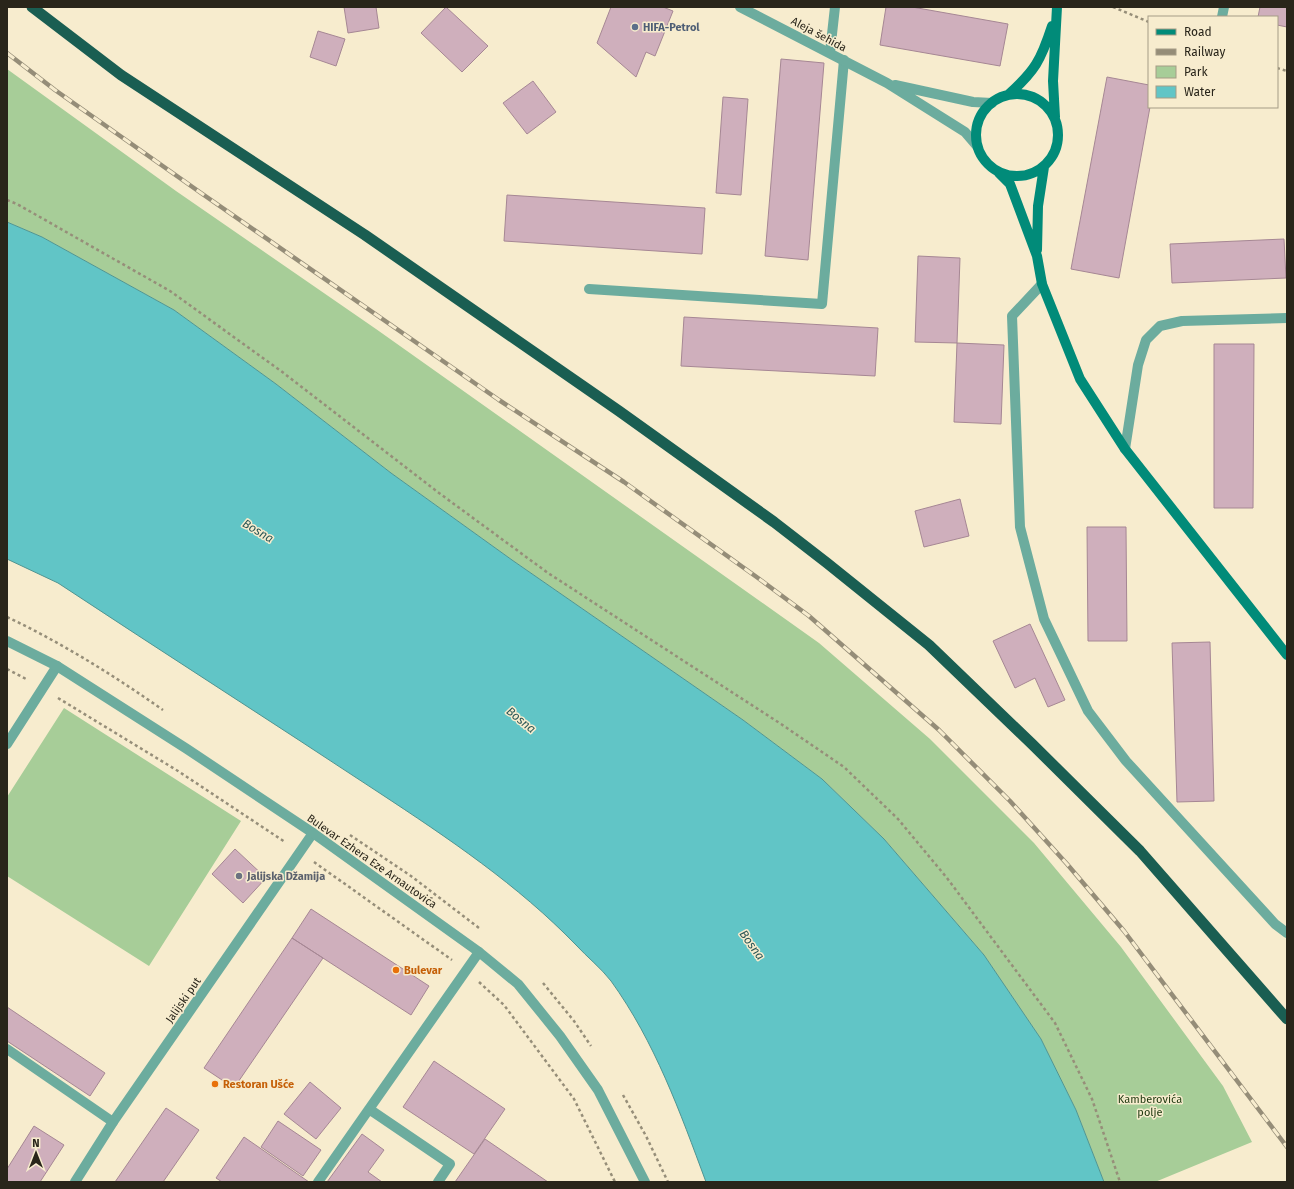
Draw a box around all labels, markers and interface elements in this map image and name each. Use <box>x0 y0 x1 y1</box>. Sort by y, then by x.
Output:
street label: Aleja šehida <box>789 14 849 54</box>
legend <box>1148 16 1278 108</box>
place label: HIFA-Petrol <box>643 21 700 34</box>
marker: HIFA-Petrol <box>630 22 640 32</box>
text: Road <box>1184 25 1212 39</box>
text: Railway <box>1184 45 1225 59</box>
text: Park <box>1184 65 1208 79</box>
text: Water <box>1184 85 1216 99</box>
water label: Bosna <box>240 516 276 546</box>
water label: Bosna <box>504 704 539 736</box>
street label: Bulevar Ezhera Eze Arnautovića <box>304 812 439 911</box>
place label: Jalijska Džamija <box>246 870 325 883</box>
marker: Jalijska Džamija <box>234 871 244 881</box>
water label: Bosna <box>736 927 768 963</box>
place label: Bulevar <box>404 964 443 977</box>
marker: Bulevar <box>391 965 401 975</box>
street label: Jalijski put <box>163 975 204 1025</box>
place label: Restoran Ušće <box>223 1078 294 1091</box>
marker: Restoran Ušće <box>210 1079 220 1089</box>
park label: Kamberovića polje <box>1118 1093 1182 1119</box>
north arrow <box>16 1133 56 1173</box>
text: N <box>32 1137 40 1150</box>

